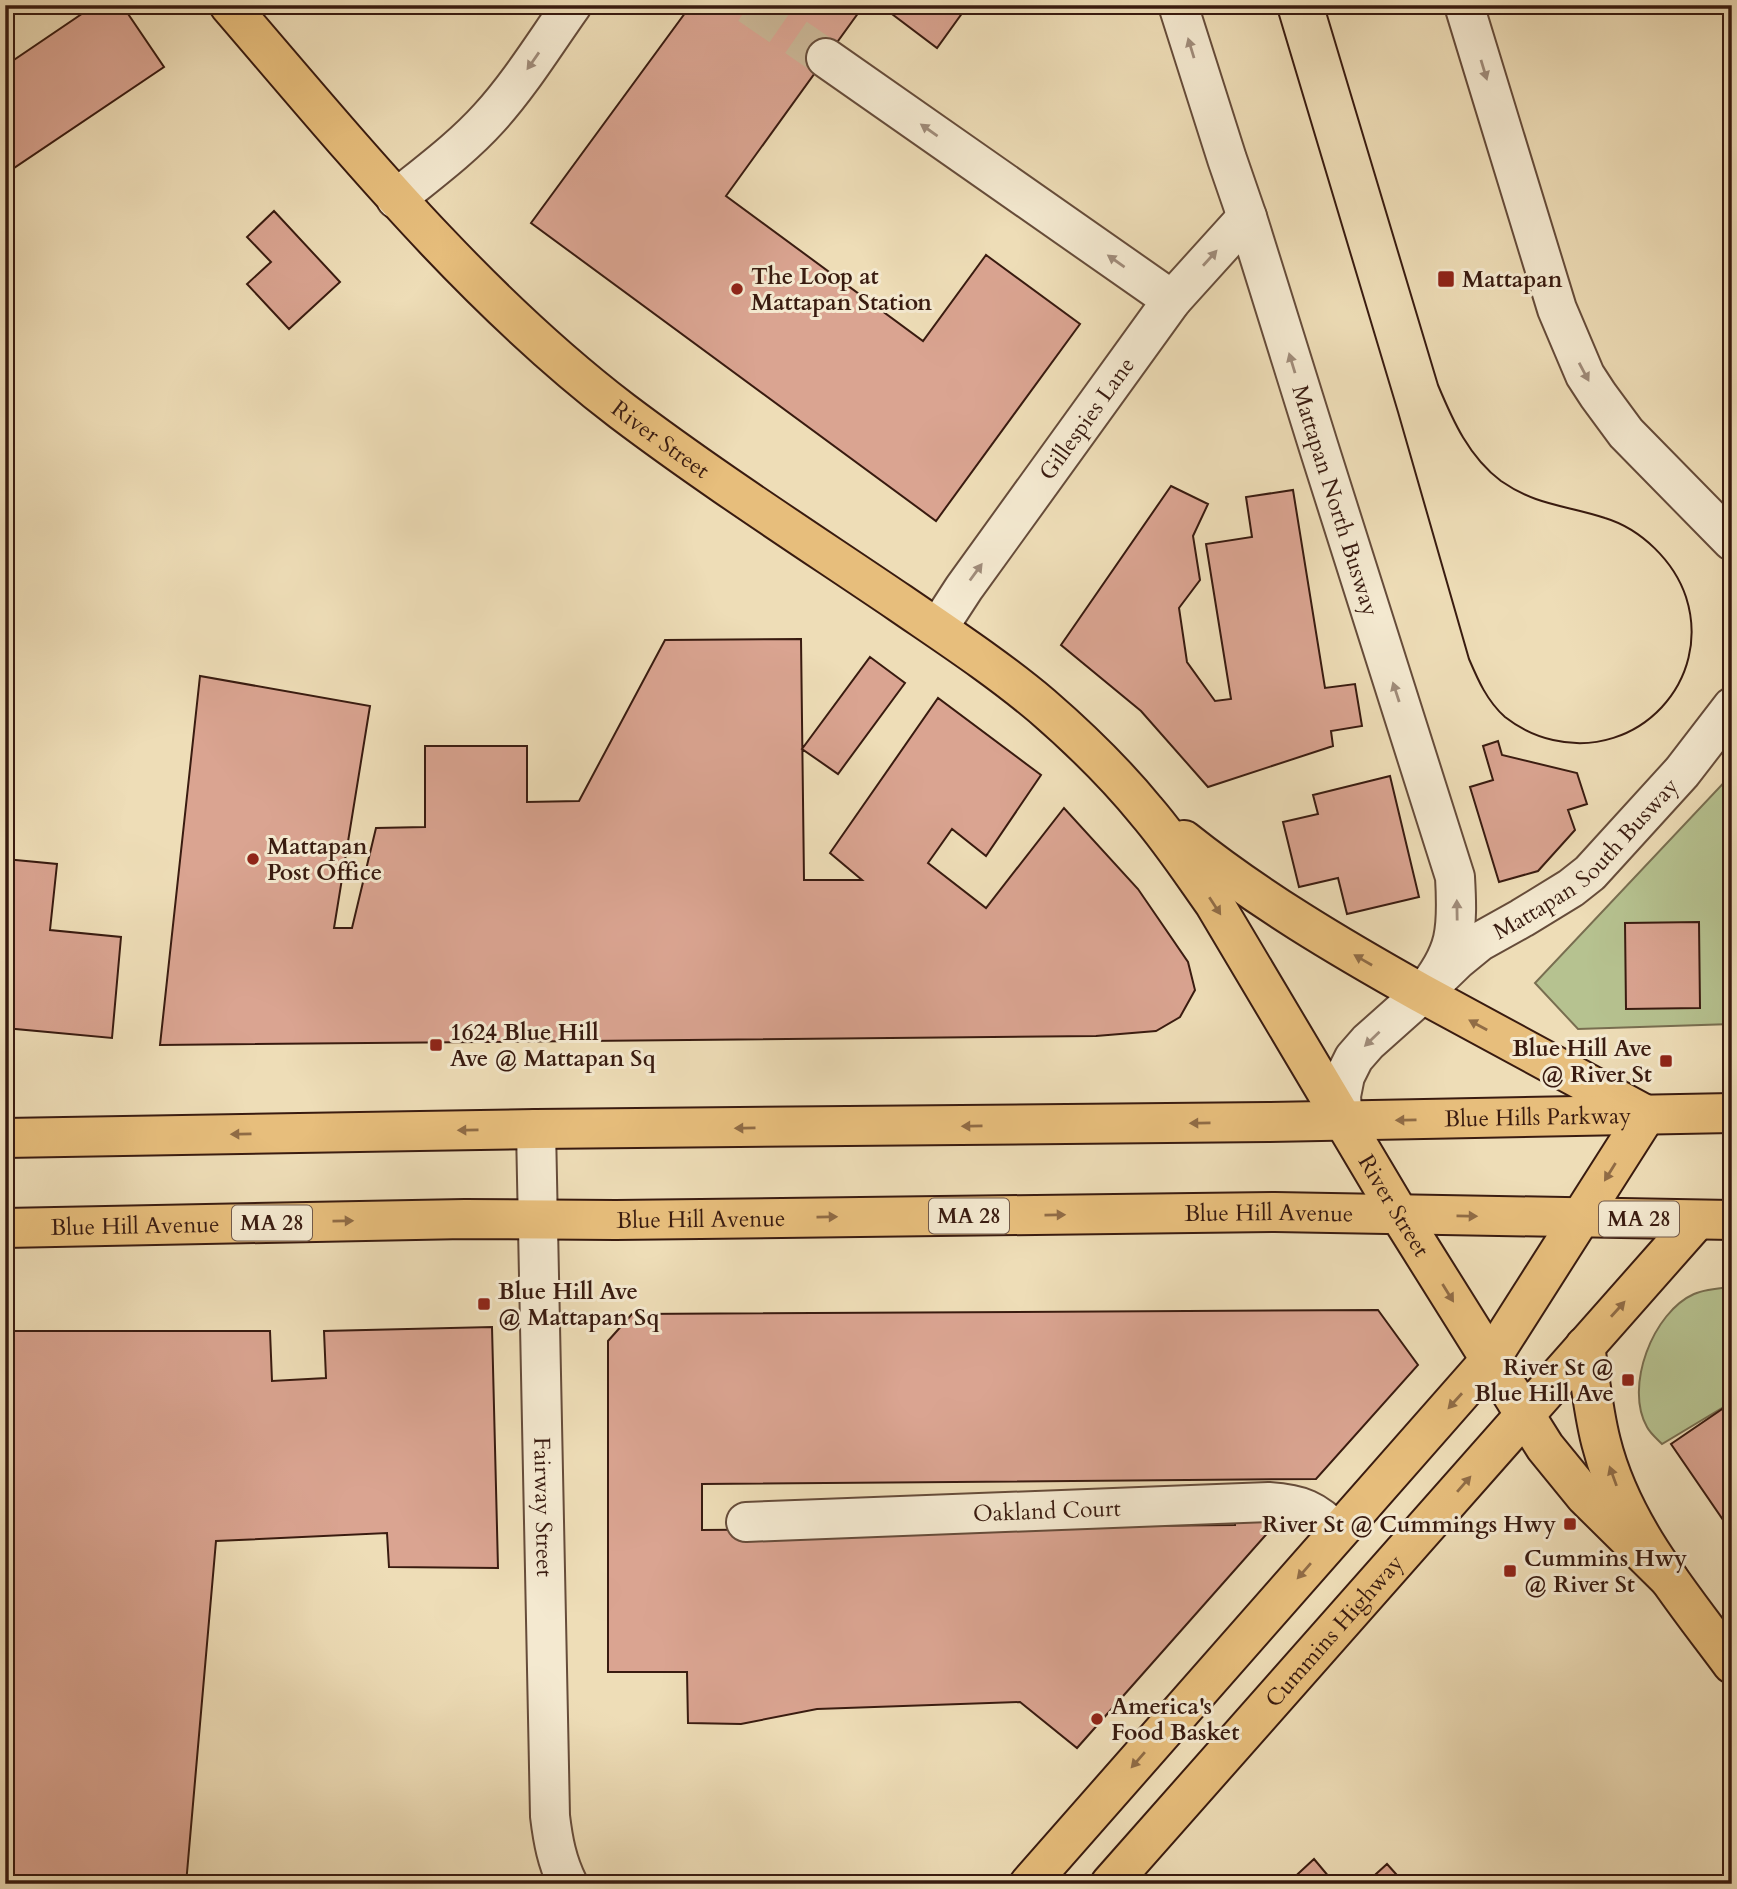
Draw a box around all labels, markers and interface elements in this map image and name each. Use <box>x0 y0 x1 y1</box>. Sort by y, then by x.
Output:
one-way arrow <box>1186 37 1196 58</box>
one-way arrow <box>526 52 540 70</box>
one-way arrow <box>1479 60 1490 81</box>
one-way arrow <box>920 123 938 137</box>
one-way arrow <box>1201 250 1217 267</box>
one-way arrow <box>1107 254 1125 268</box>
place label: The Loop at Mattapan Station <box>751 261 932 318</box>
place label: Mattapan <box>1462 264 1563 295</box>
marker: Mattapan <box>1436 269 1456 289</box>
marker: The Loop at Mattapan Station <box>729 281 745 297</box>
street label: Gillespies Lane <box>1032 351 1142 486</box>
one-way arrow <box>1286 352 1297 373</box>
one-way arrow <box>1578 362 1590 381</box>
street label: Mattapan North Busway <box>1284 381 1386 620</box>
street label: River Street <box>605 393 716 486</box>
one-way arrow <box>968 563 982 581</box>
one-way arrow <box>1390 681 1401 702</box>
street label: Mattapan South Busway <box>1488 771 1685 947</box>
place label: Mattapan Post Office <box>267 831 382 888</box>
marker: Mattapan Post Office <box>245 851 261 867</box>
one-way arrow <box>1208 896 1221 915</box>
one-way arrow <box>1451 899 1462 921</box>
one-way arrow <box>1353 954 1373 966</box>
place label: 1624 Blue Hill Ave @ Mattapan Sq <box>450 1017 657 1074</box>
one-way arrow <box>1468 1019 1488 1031</box>
one-way arrow <box>1363 1031 1381 1047</box>
place label: Blue Hill Ave @ River St <box>1512 1033 1652 1090</box>
marker: 1624 Blue Hill Ave @ Mattapan Sq <box>428 1037 444 1053</box>
marker: Blue Hill Ave @ River St <box>1658 1053 1674 1069</box>
street label: Blue Hills Parkway <box>1444 1100 1632 1135</box>
one-way arrow <box>1395 1114 1417 1125</box>
one-way arrow <box>1189 1117 1211 1129</box>
one-way arrow <box>961 1120 983 1132</box>
one-way arrow <box>734 1122 756 1134</box>
one-way arrow <box>457 1124 479 1136</box>
one-way arrow <box>229 1128 251 1140</box>
street label: River Street <box>1351 1149 1437 1263</box>
one-way arrow <box>1603 1163 1616 1182</box>
street label: Blue Hill Avenue <box>1184 1197 1354 1229</box>
road number: MA 28 <box>929 1198 1009 1234</box>
road number: MA 28 <box>1599 1202 1679 1236</box>
street label: Blue Hill Avenue <box>616 1203 786 1236</box>
road number: MA 28 <box>232 1206 312 1240</box>
street label: Blue Hill Avenue <box>50 1209 220 1243</box>
one-way arrow <box>1044 1209 1066 1221</box>
one-way arrow <box>1456 1210 1478 1221</box>
one-way arrow <box>817 1212 839 1223</box>
one-way arrow <box>332 1216 354 1227</box>
place label: Blue Hill Ave @ Mattapan Sq <box>498 1276 660 1333</box>
one-way arrow <box>1441 1283 1454 1302</box>
marker: Blue Hill Ave @ Mattapan Sq <box>476 1296 492 1312</box>
one-way arrow <box>1610 1300 1626 1318</box>
place label: River St @ Blue Hill Ave <box>1474 1352 1614 1409</box>
marker: River St @ Blue Hill Ave <box>1620 1372 1636 1388</box>
one-way arrow <box>1448 1393 1464 1410</box>
street label: Fairway Street <box>526 1437 560 1577</box>
one-way arrow <box>1607 1466 1618 1487</box>
one-way arrow <box>1456 1475 1472 1493</box>
street label: Oakland Court <box>972 1493 1121 1529</box>
place label: River St @ Cummings Hwy <box>1262 1509 1556 1540</box>
marker: River St @ Cummings Hwy <box>1562 1516 1578 1532</box>
place label: Cummins Hwy @ River St <box>1524 1543 1687 1600</box>
street label: Cummins Highway <box>1258 1548 1410 1714</box>
one-way arrow <box>1296 1562 1312 1580</box>
marker: Cummins Hwy @ River St <box>1502 1563 1518 1579</box>
place label: America's Food Basket <box>1111 1691 1239 1748</box>
marker: America's Food Basket <box>1089 1711 1105 1727</box>
one-way arrow <box>1131 1752 1146 1769</box>

